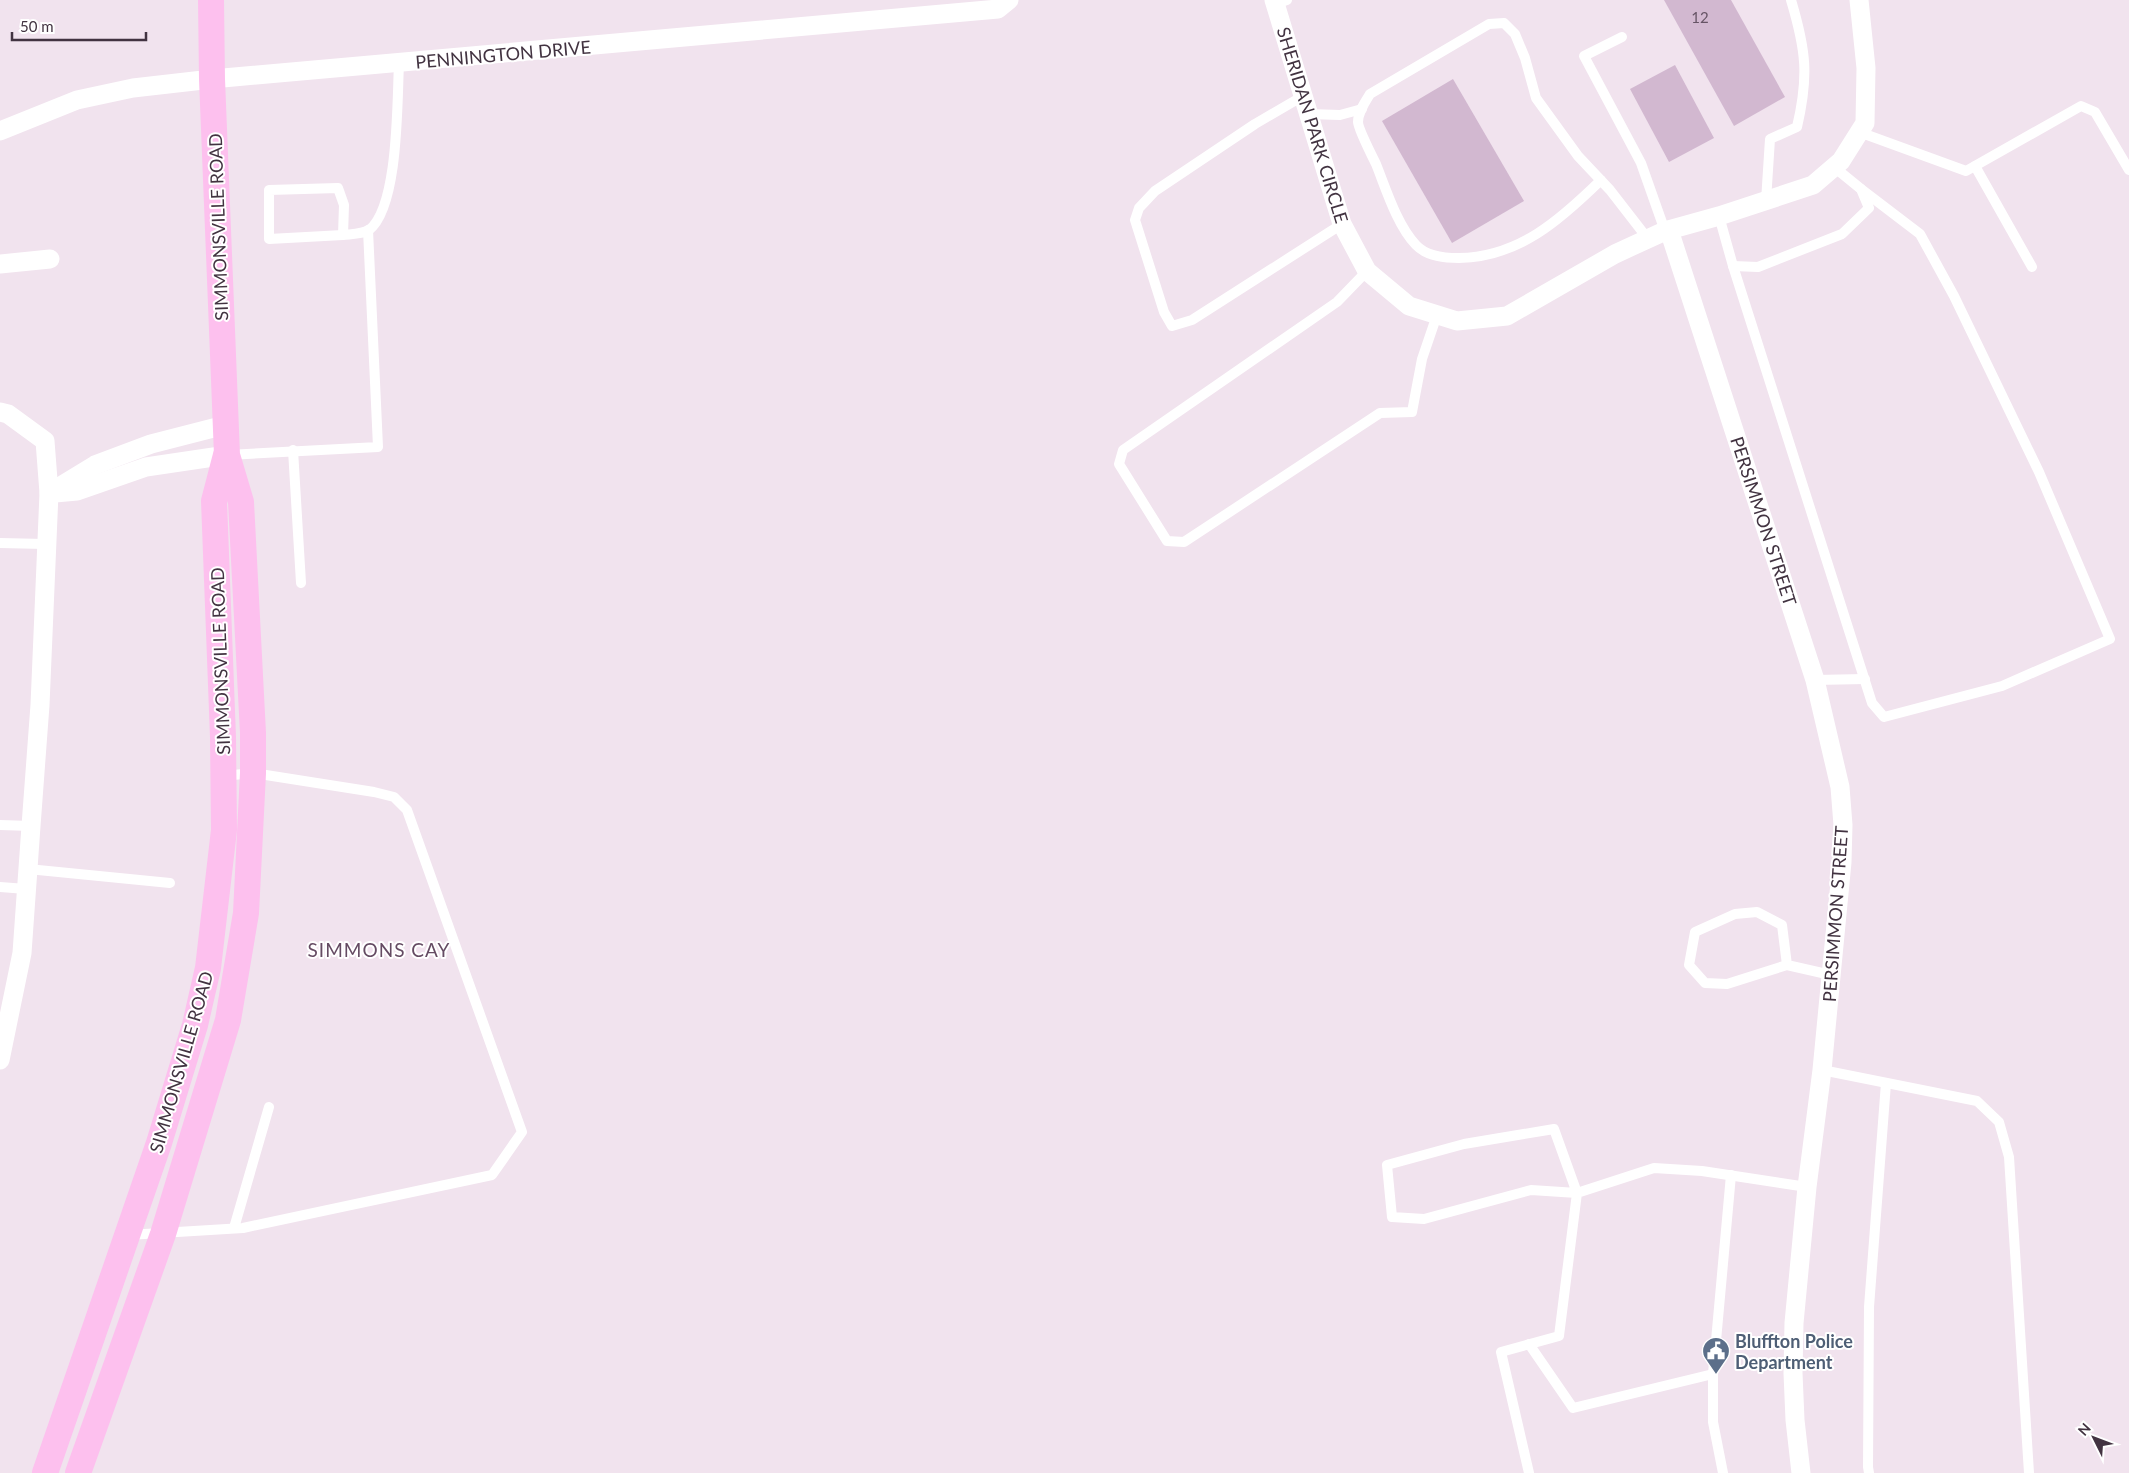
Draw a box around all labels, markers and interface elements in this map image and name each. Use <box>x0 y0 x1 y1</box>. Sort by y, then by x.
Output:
house number: 12 <box>1691 8 1709 26</box>
scale bar <box>12 10 146 42</box>
text: 50 m <box>20 17 54 35</box>
street label: SHERIDAN PARK CIRCLE <box>1273 24 1353 226</box>
street label: PENNINGTON DRIVE <box>414 35 592 73</box>
street label: SIMMONSVILLE ROAD <box>204 133 232 321</box>
street label: PERSIMMON STREET <box>1726 434 1802 609</box>
street label: SIMMONSVILLE ROAD <box>206 567 234 755</box>
street label: PERSIMMON STREET <box>1818 825 1852 1003</box>
district label: SIMMONS CAY <box>308 938 450 961</box>
street label: SIMMONSVILLE ROAD <box>145 969 217 1155</box>
place label: Bluffton Police Department <box>1735 1330 1853 1373</box>
public building icon: Bluffton Police Department <box>1701 1336 1731 1375</box>
north arrow <box>2069 1413 2119 1463</box>
text: N <box>2074 1419 2094 1439</box>

